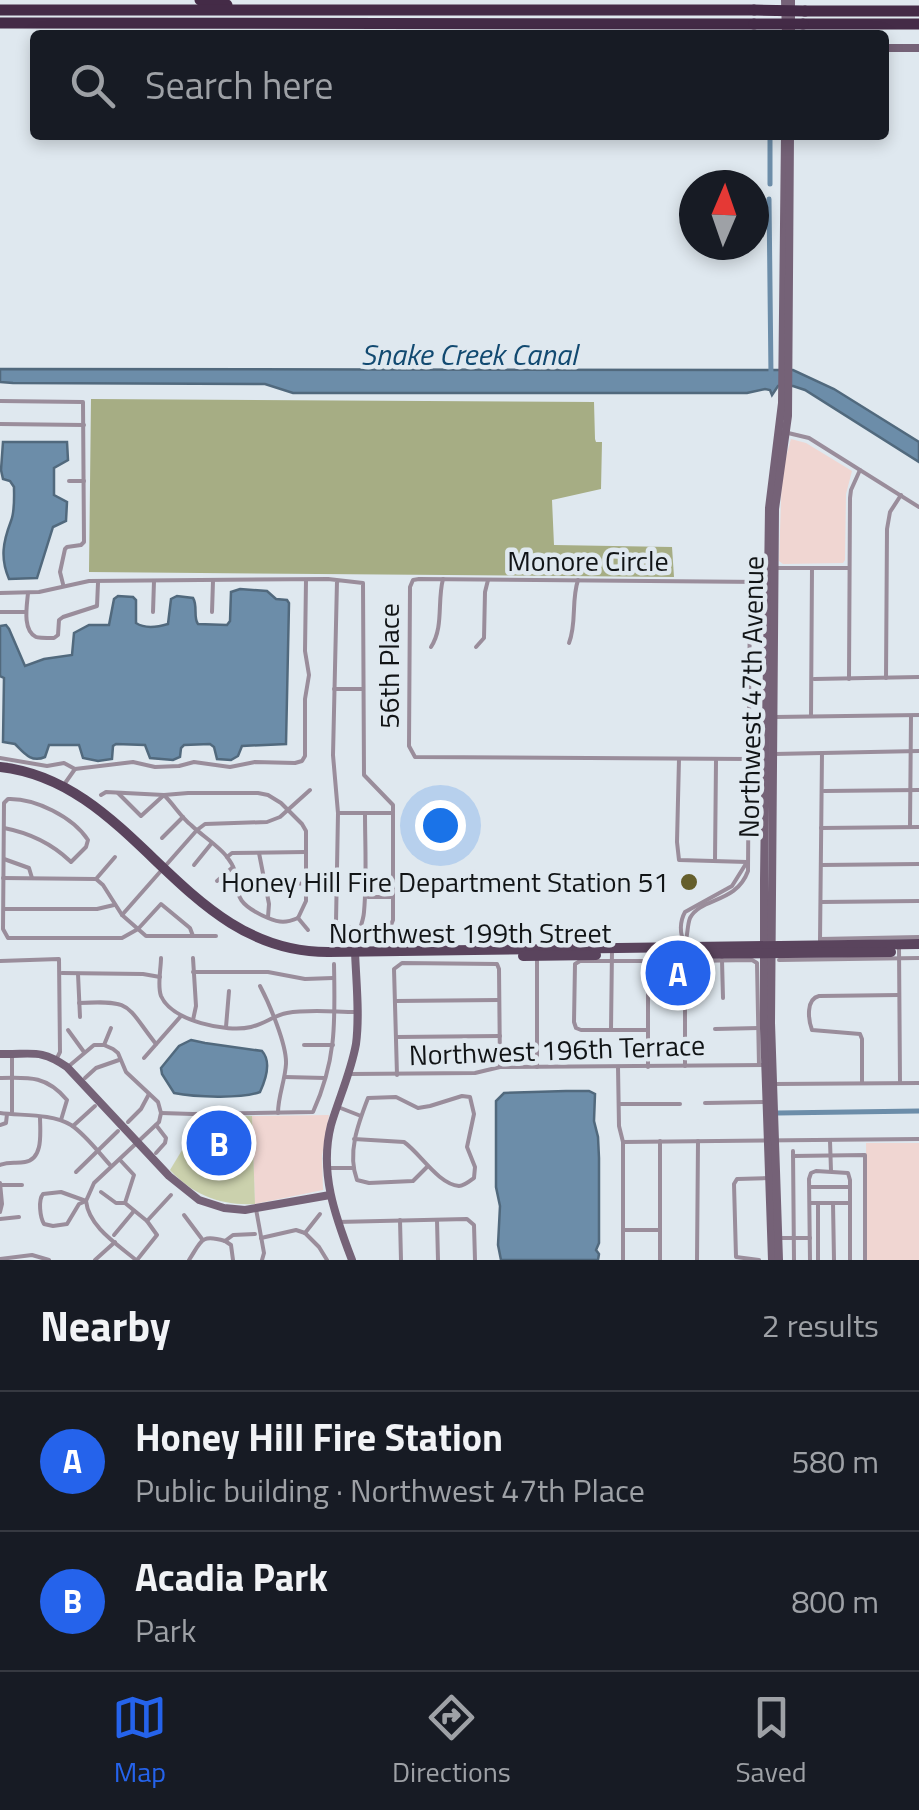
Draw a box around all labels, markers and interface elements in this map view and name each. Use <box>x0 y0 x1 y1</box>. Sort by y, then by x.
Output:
search box <box>30 30 889 140</box>
text: Search here <box>145 56 333 114</box>
icon: search <box>65 58 120 113</box>
north arrow <box>679 170 769 260</box>
water label: Snake Creek Canal <box>361 331 581 377</box>
street label: Monore Circle <box>507 539 669 582</box>
street label: Northwest 47th Avenue <box>727 555 774 839</box>
street label: 56th Place <box>367 603 410 729</box>
your location <box>415 800 466 851</box>
place label: Honey Hill Fire Department Station 51 <box>221 860 669 903</box>
marker: Honey Hill Fire Department Station 51 <box>678 871 700 893</box>
street label: Northwest 199th Street <box>329 911 611 954</box>
pin: A <box>646 936 710 1010</box>
street label: Northwest 196th Terrace <box>408 1023 706 1076</box>
pin: B <box>186 1106 252 1180</box>
text: Nearby <box>40 1293 171 1357</box>
text: 2 results <box>762 1301 879 1349</box>
text: Honey Hill Fire Station <box>135 1408 503 1466</box>
text: A <box>63 1437 82 1485</box>
text: 580 m <box>791 1437 879 1485</box>
text: Public building · Northwest 47th Place <box>135 1466 645 1514</box>
text: Acadia Park <box>135 1548 328 1606</box>
text: B <box>63 1577 82 1625</box>
text: 800 m <box>791 1577 879 1625</box>
text: Park <box>135 1606 196 1654</box>
tab: Map <box>112 1690 167 1793</box>
tab: Directions <box>392 1690 511 1793</box>
tab: Saved <box>735 1690 807 1793</box>

